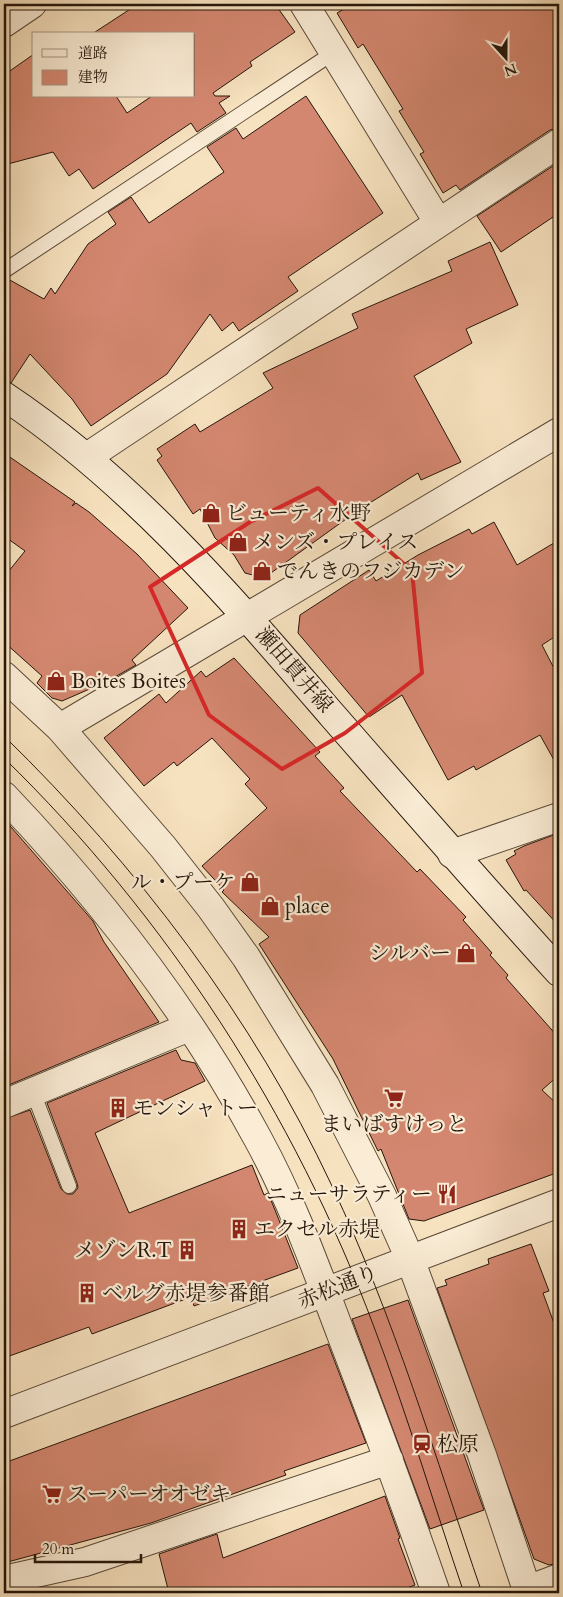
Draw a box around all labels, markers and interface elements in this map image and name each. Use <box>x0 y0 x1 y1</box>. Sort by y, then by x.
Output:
legend <box>32 32 195 98</box>
north arrow <box>480 32 530 82</box>
text: 道路 <box>78 43 108 63</box>
text: N <box>501 59 520 81</box>
text: 建物 <box>78 67 108 87</box>
place label: ビューティ水野 <box>226 499 371 528</box>
shop icon: ビューティ水野 <box>200 502 222 524</box>
place label: メンズ・プレイス <box>253 528 418 557</box>
shop icon: メンズ・プレイス <box>227 531 249 553</box>
place label: でんきのフジカデン <box>277 557 465 586</box>
shop icon: でんきのフジカデン <box>251 560 273 582</box>
street label: 瀬田貫井線 <box>249 621 339 719</box>
place label: Boites Boites <box>71 667 186 696</box>
shop icon: Boites Boites <box>45 670 67 692</box>
place label: ル・プーケ <box>131 868 235 897</box>
shop icon: ル・プーケ <box>239 871 261 893</box>
place label: place <box>285 892 330 921</box>
shop icon: place <box>259 895 281 917</box>
place label: シルバー <box>369 939 451 968</box>
shop icon: シルバー <box>455 942 477 964</box>
supermarket icon: まいばすけっと <box>383 1087 405 1109</box>
place label: モンシャトー <box>133 1094 258 1123</box>
building icon: モンシャトー <box>107 1097 129 1119</box>
place label: まいばすけっと <box>321 1110 468 1139</box>
place label: ニューサラティー <box>266 1180 432 1209</box>
restaurant icon: ニューサラティー <box>436 1183 458 1205</box>
place label: エクセル赤堤 <box>254 1215 380 1244</box>
building icon: エクセル赤堤 <box>228 1218 250 1240</box>
place label: メゾンR.T <box>74 1236 172 1265</box>
building icon: メゾンR.T <box>176 1239 198 1261</box>
street label: 赤松通り <box>294 1258 382 1316</box>
place label: ベルグ赤堤参番館 <box>102 1279 270 1308</box>
building icon: ベルグ赤堤参番館 <box>76 1282 98 1304</box>
place label: 松原 <box>437 1430 479 1459</box>
station icon: 松原 <box>411 1433 433 1455</box>
place label: スーパーオオゼキ <box>67 1480 231 1509</box>
supermarket icon: スーパーオオゼキ <box>41 1483 63 1505</box>
scale bar <box>35 1532 141 1564</box>
text: 20 m <box>42 1539 74 1559</box>

